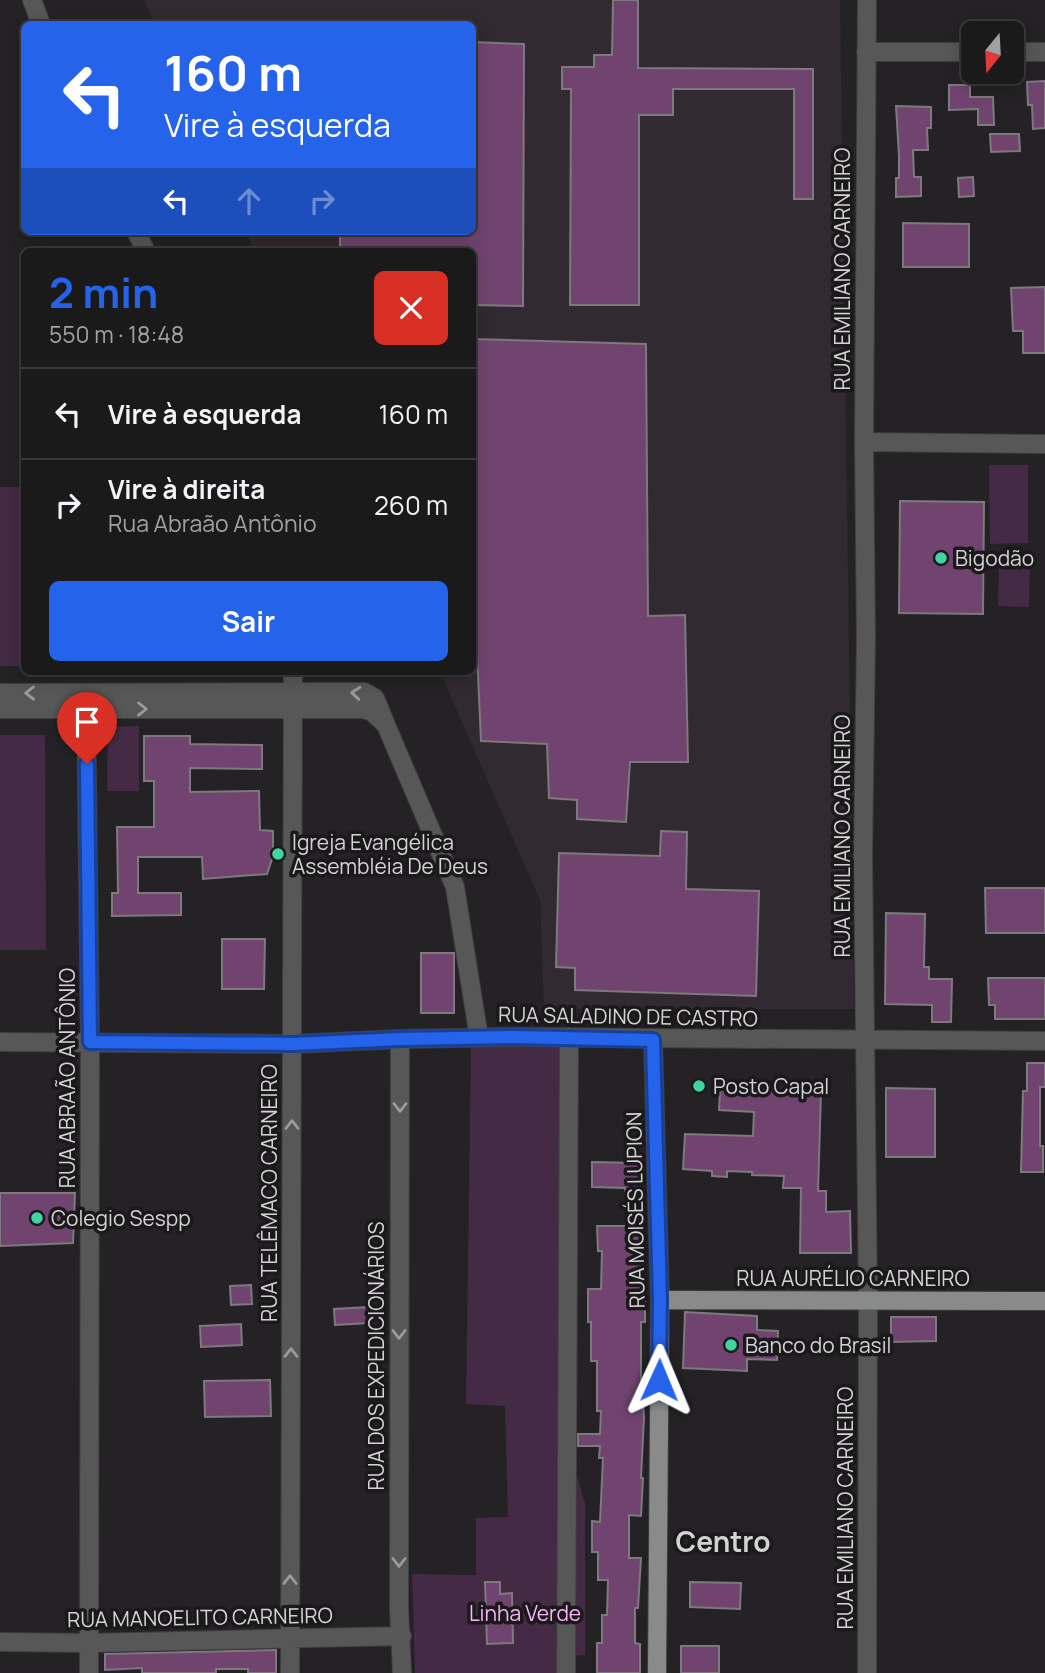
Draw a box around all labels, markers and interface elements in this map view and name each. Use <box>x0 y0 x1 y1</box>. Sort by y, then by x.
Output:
north arrow <box>961 21 1024 84</box>
map controls <box>961 21 1024 84</box>
text: 160 m <box>164 39 302 106</box>
icon: left <box>49 49 140 140</box>
text: Vire à esquerda <box>164 103 391 147</box>
street label: RUA EMILIANO CARNEIRO <box>828 148 856 390</box>
icon: left <box>157 182 195 220</box>
icon: ahead <box>230 182 268 220</box>
icon: right <box>303 182 341 220</box>
text: 2 min <box>49 263 158 321</box>
button: close <box>374 271 448 345</box>
text: 550 m · 18:48 <box>49 318 184 350</box>
icon: left <box>49 395 87 433</box>
text: Vire à esquerda <box>108 396 301 432</box>
text: 160 m <box>379 396 448 432</box>
text: Vire à direita <box>108 471 265 507</box>
icon: right <box>49 486 87 524</box>
text: 260 m <box>374 487 448 523</box>
text: Rua Abraão Antônio <box>108 507 317 539</box>
place label: Bigodão <box>955 544 1034 572</box>
marker: Bigodão <box>933 550 949 566</box>
button: Sair <box>49 581 448 661</box>
one-way arrow <box>25 685 35 701</box>
one-way arrow <box>350 686 361 701</box>
pin <box>57 692 117 764</box>
one-way arrow <box>136 701 147 716</box>
icon: arrive <box>68 703 106 741</box>
street label: RUA EMILIANO CARNEIRO <box>828 715 856 957</box>
place label: Igreja Evangélica Assembléia De Deus <box>292 828 488 880</box>
marker: Igreja Evangélica Assembléia De Deus <box>270 846 286 862</box>
street label: RUA ABRAÃO ANTÔNIO <box>53 968 81 1188</box>
street label: RUA SALADINO DE CASTRO <box>498 1000 758 1032</box>
street label: RUA TELÊMACO CARNEIRO <box>255 1064 283 1322</box>
place label: Posto Capal <box>713 1072 829 1100</box>
marker: Posto Capal <box>691 1078 707 1094</box>
one-way arrow <box>392 1102 408 1113</box>
street label: RUA MOISÉS LUPION <box>619 1111 651 1309</box>
one-way arrow <box>284 1120 300 1130</box>
place label: Colegio Sespp <box>51 1204 191 1232</box>
marker: Colegio Sespp <box>29 1210 45 1226</box>
street label: RUA DOS EXPEDICIONÁRIOS <box>362 1222 390 1490</box>
street label: RUA AURÉLIO CARNEIRO <box>736 1264 970 1292</box>
one-way arrow <box>391 1330 407 1340</box>
place label: Banco do Brasil <box>745 1331 891 1359</box>
marker: Banco do Brasil <box>723 1337 739 1353</box>
position arrow <box>622 1343 696 1417</box>
one-way arrow <box>283 1347 299 1358</box>
street label: RUA EMILIANO CARNEIRO <box>831 1387 859 1629</box>
district label: Centro <box>676 1522 770 1560</box>
one-way arrow <box>391 1557 407 1568</box>
one-way arrow <box>282 1575 298 1585</box>
park label: Linha Verde <box>469 1599 581 1627</box>
street label: RUA MANOELITO CARNEIRO <box>67 1601 333 1633</box>

